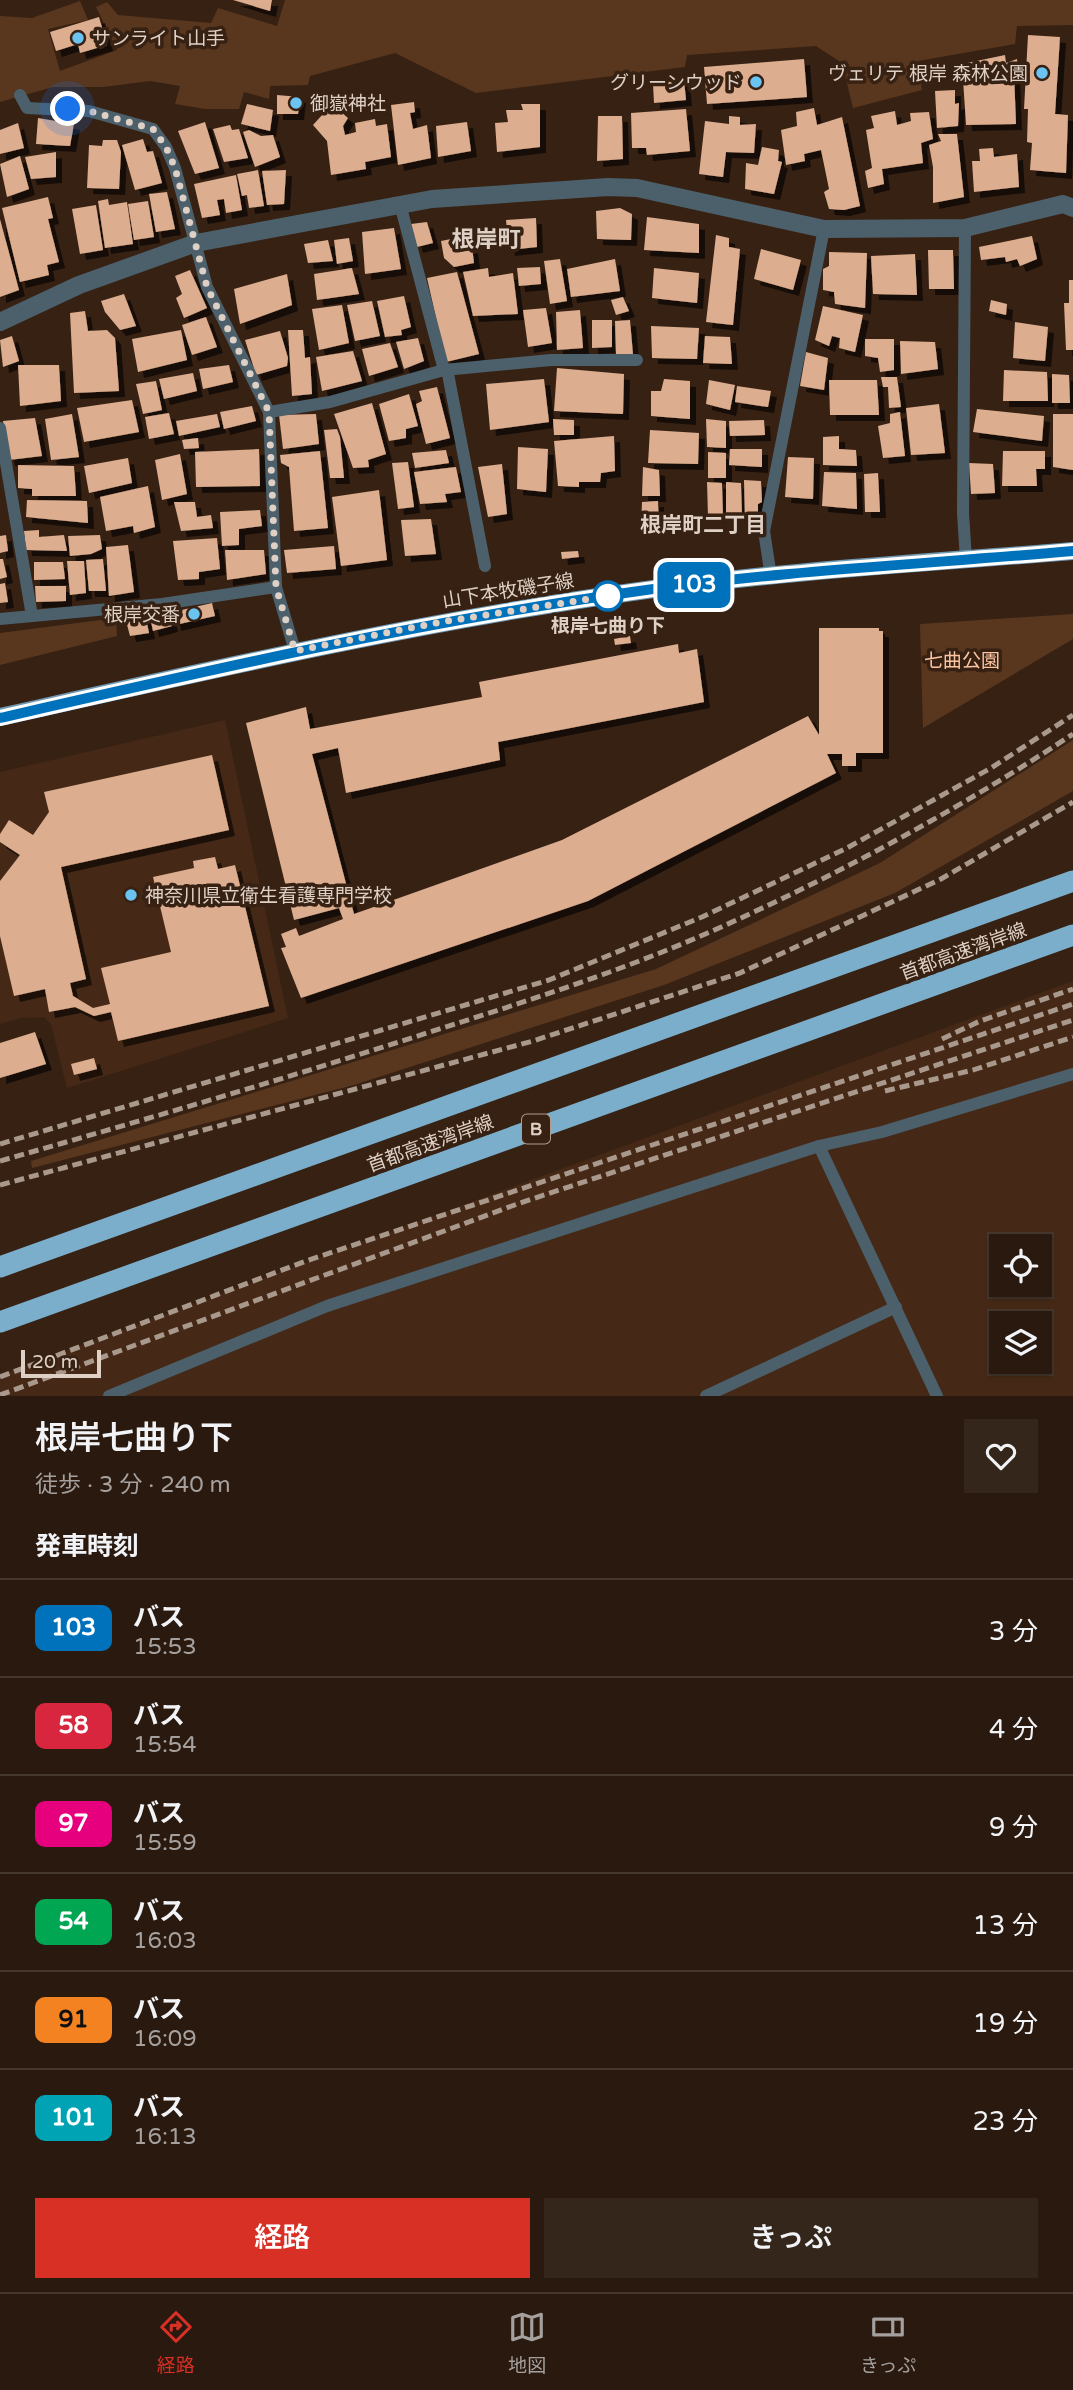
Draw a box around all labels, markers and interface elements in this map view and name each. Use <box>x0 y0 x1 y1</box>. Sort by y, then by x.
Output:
place label: サンライト山手 <box>92 28 225 50</box>
marker: サンライト山手 <box>70 30 86 46</box>
place label: ヴェリテ 根岸 森林公園 <box>828 63 1028 85</box>
marker: ヴェリテ 根岸 森林公園 <box>1034 65 1050 81</box>
place label: グリーンウッド <box>610 72 742 94</box>
marker: グリーンウッド <box>748 74 764 90</box>
your location <box>50 91 85 126</box>
place label: 御嶽神社 <box>310 93 386 115</box>
marker: 御嶽神社 <box>288 95 304 111</box>
district label: 根岸町 <box>452 226 521 254</box>
district label: 根岸町二丁目 <box>640 513 766 538</box>
line badge: 103 <box>654 562 734 608</box>
street label: 山下本牧磯子線 <box>441 570 576 612</box>
text: 103 <box>671 570 717 599</box>
marker: 根岸七曲り下 <box>593 581 623 611</box>
place label: 根岸交番 <box>104 604 180 626</box>
marker: 根岸交番 <box>186 606 202 622</box>
place label: 根岸七曲り下 <box>551 615 665 637</box>
park label: 七曲公園 <box>924 650 1000 672</box>
place label: 神奈川県立衛生看護専門学校 <box>145 885 392 907</box>
marker: 神奈川県立衛生看護専門学校 <box>123 887 139 903</box>
street label: 首都高速湾岸線 <box>897 919 1030 985</box>
street label: 首都高速湾岸線 <box>364 1111 497 1177</box>
road number: B <box>522 1114 550 1144</box>
map controls <box>989 1234 1052 1374</box>
button: locate <box>989 1234 1052 1297</box>
button: layers <box>989 1311 1052 1374</box>
scale bar <box>21 1347 102 1379</box>
text: 20 m <box>32 1351 78 1373</box>
text: 根岸七曲り下 <box>35 1419 233 1458</box>
button: heart <box>964 1419 1038 1493</box>
text: 徒歩 · 3 分 · 240 m <box>35 1471 231 1499</box>
text: 発車時刻 <box>35 1531 139 1562</box>
text: バス <box>133 1602 185 1633</box>
text: 103 <box>51 1613 96 1642</box>
text: 3 分 <box>989 1616 1038 1647</box>
text: 15:53 <box>133 1633 197 1661</box>
text: バス <box>133 1700 185 1731</box>
text: 58 <box>58 1711 89 1740</box>
text: 4 分 <box>989 1714 1038 1745</box>
text: 15:54 <box>133 1731 197 1759</box>
text: バス <box>133 1798 185 1829</box>
text: 97 <box>58 1809 89 1838</box>
text: 9 分 <box>989 1812 1038 1843</box>
text: 15:59 <box>133 1829 197 1857</box>
text: バス <box>133 1896 185 1927</box>
text: 54 <box>58 1907 89 1936</box>
text: 13 分 <box>973 1910 1038 1941</box>
text: 16:03 <box>133 1927 197 1955</box>
text: バス <box>133 1994 185 2025</box>
text: 91 <box>58 2005 89 2034</box>
text: 19 分 <box>973 2008 1038 2039</box>
text: 16:09 <box>133 2025 197 2053</box>
text: バス <box>133 2092 185 2123</box>
text: 101 <box>51 2103 96 2132</box>
text: 23 分 <box>973 2106 1038 2137</box>
text: 16:13 <box>133 2123 197 2151</box>
button: 経路 <box>35 2198 530 2278</box>
button: きっぷ <box>544 2198 1038 2278</box>
tab: 経路 <box>157 2308 195 2377</box>
tab: 地図 <box>508 2308 546 2377</box>
tab: きっぷ <box>860 2308 916 2377</box>

